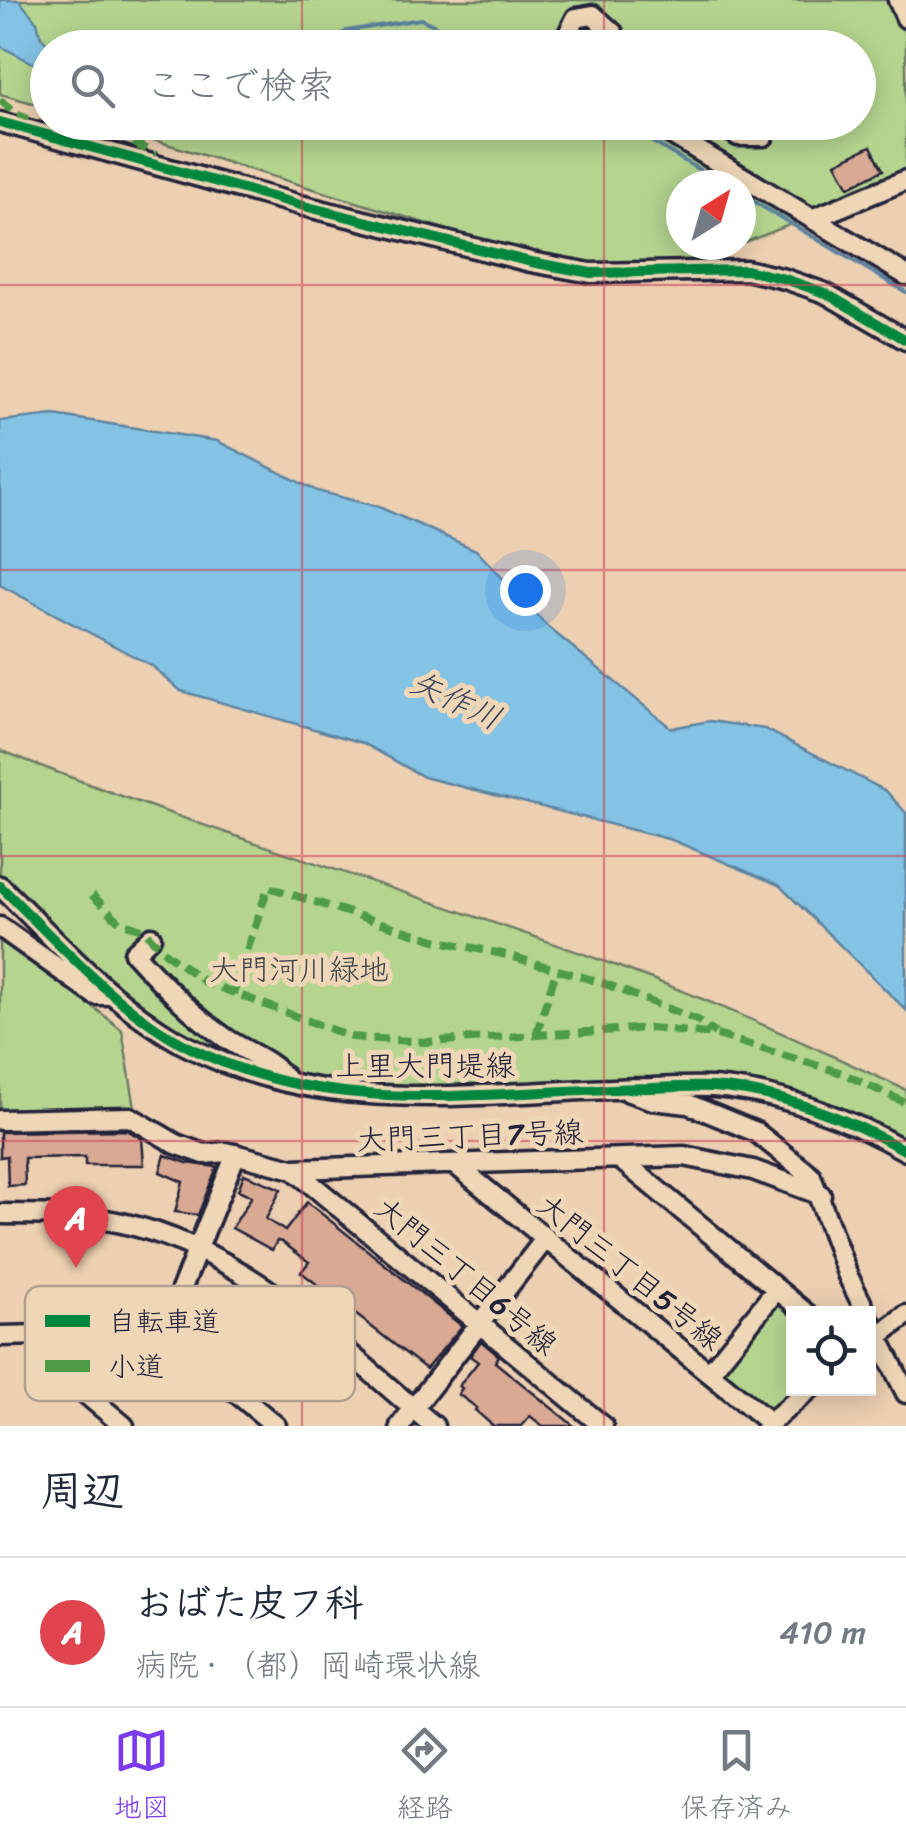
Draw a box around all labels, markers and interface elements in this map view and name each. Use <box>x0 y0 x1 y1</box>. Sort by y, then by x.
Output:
search box <box>30 30 876 140</box>
text: ここで検索 <box>145 52 335 119</box>
icon: search <box>65 58 120 113</box>
north arrow <box>666 170 756 260</box>
your location <box>500 565 551 616</box>
water label: 矢作川 <box>400 654 511 747</box>
park label: 大門河川緑地 <box>209 943 389 997</box>
street label: 上里大門堤線 <box>335 1039 515 1093</box>
street label: 大門三丁目7号線 <box>356 1105 584 1167</box>
street label: 大門三丁目5号線 <box>524 1179 736 1365</box>
street label: 大門三丁目6号線 <box>362 1182 570 1370</box>
pin: A <box>44 1186 108 1268</box>
legend <box>25 1286 355 1401</box>
text: 自転車道 <box>108 1297 220 1346</box>
map controls <box>786 1306 876 1396</box>
button: locate <box>786 1306 876 1396</box>
text: 小道 <box>108 1342 164 1391</box>
text: 周辺 <box>40 1454 124 1528</box>
text: おばた皮フ科 <box>135 1570 363 1637</box>
text: A <box>62 1604 83 1661</box>
text: 410 m <box>779 1604 866 1661</box>
text: 病院 · （都）岡崎環状線 <box>135 1637 480 1694</box>
tab: 地図 <box>114 1723 170 1832</box>
tab: 経路 <box>397 1723 453 1832</box>
tab: 保存済み <box>680 1723 792 1832</box>

